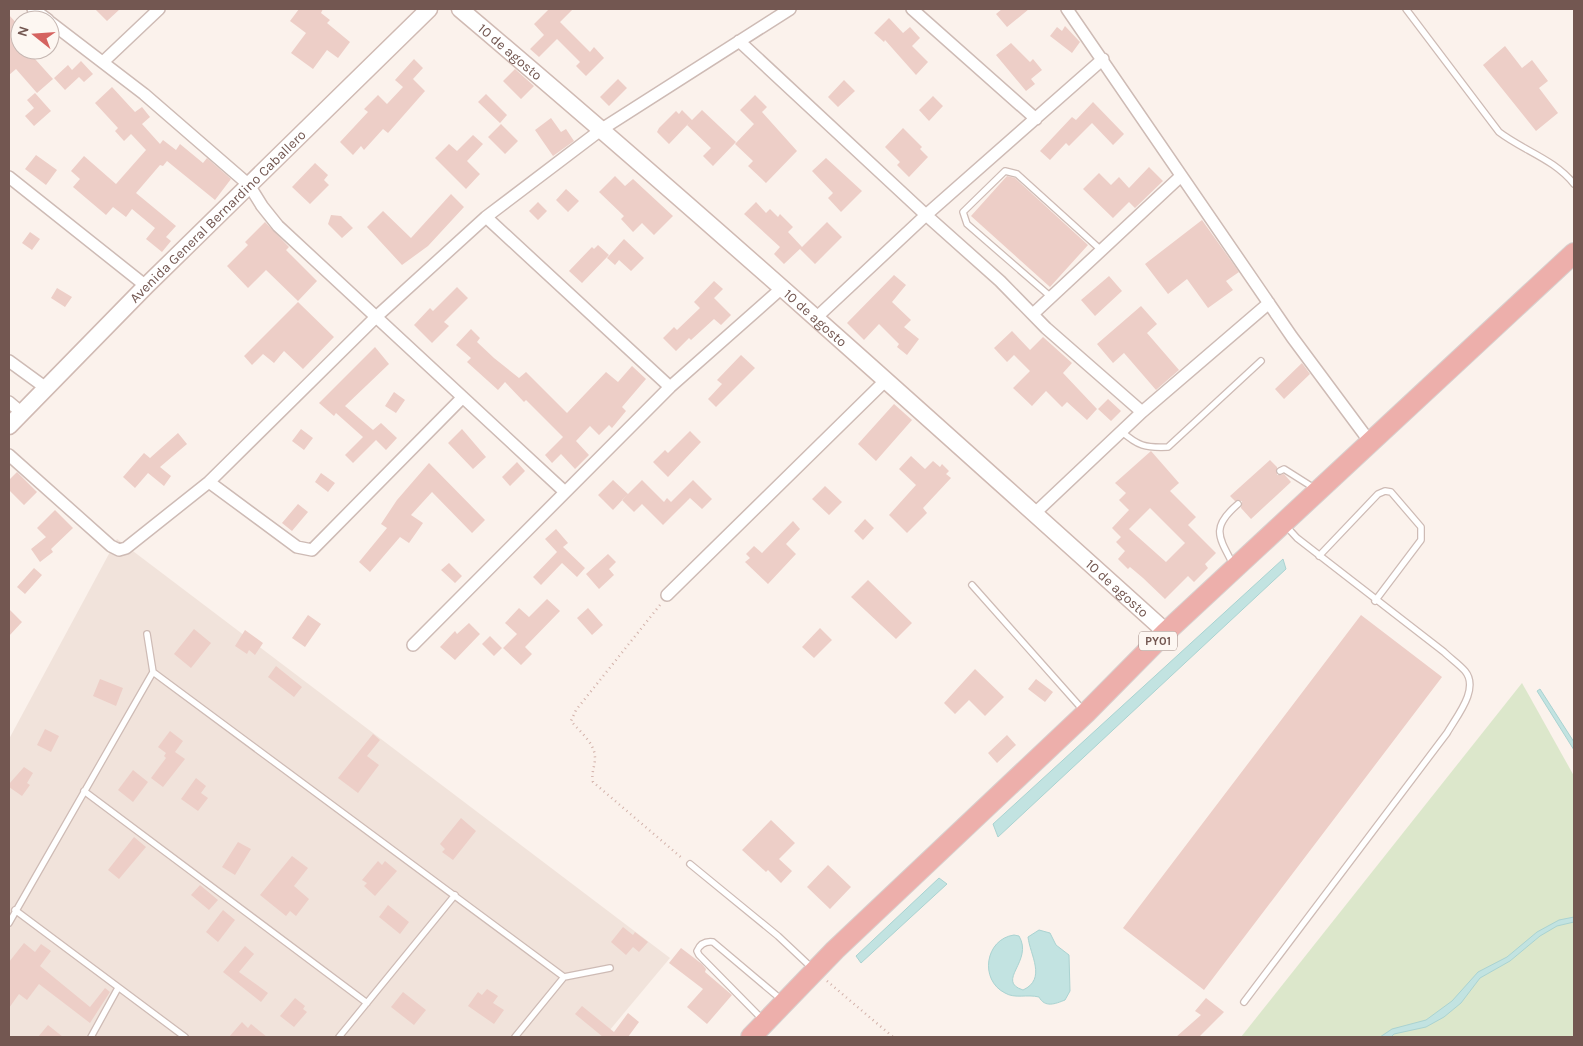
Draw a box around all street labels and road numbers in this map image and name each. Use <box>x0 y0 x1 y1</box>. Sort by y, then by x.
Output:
street label: 10 de agosto <box>475 20 545 84</box>
street label: Avenida General Bernardino Caballero <box>126 126 310 307</box>
street label: 10 de agosto <box>780 286 850 351</box>
street label: 10 de agosto <box>1082 556 1152 621</box>
road number: PY01 <box>1139 631 1177 650</box>

